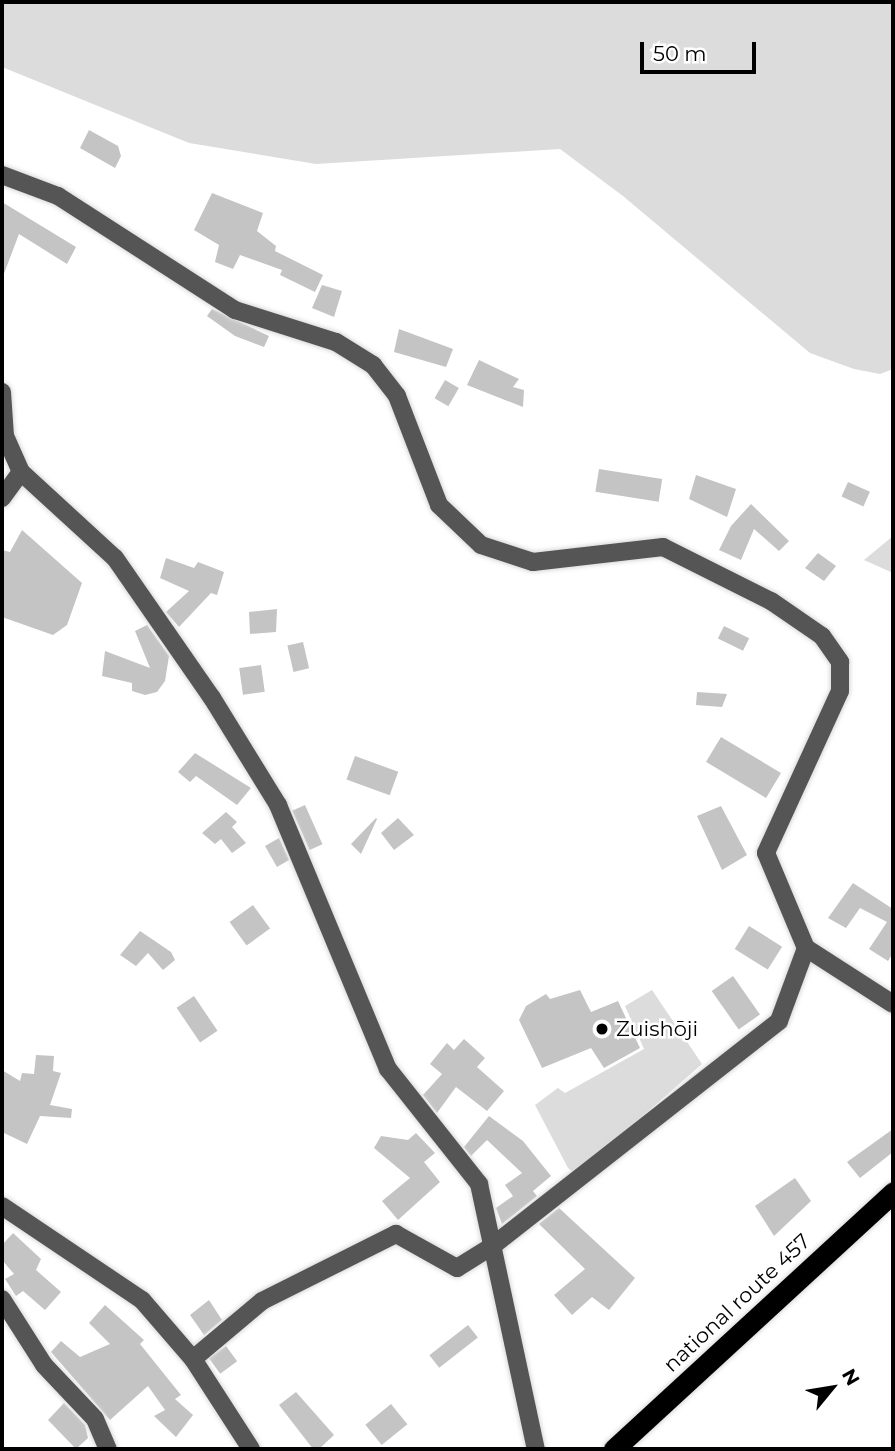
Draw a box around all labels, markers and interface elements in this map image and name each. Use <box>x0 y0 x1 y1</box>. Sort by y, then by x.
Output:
scale bar <box>643 28 758 72</box>
text: 50 m <box>653 41 707 66</box>
place label: Zuishōji <box>616 1016 698 1042</box>
marker: Zuishōji <box>594 1021 610 1037</box>
street label: national route 457 <box>658 1229 816 1377</box>
north arrow <box>797 1353 867 1423</box>
text: N <box>837 1365 864 1390</box>

